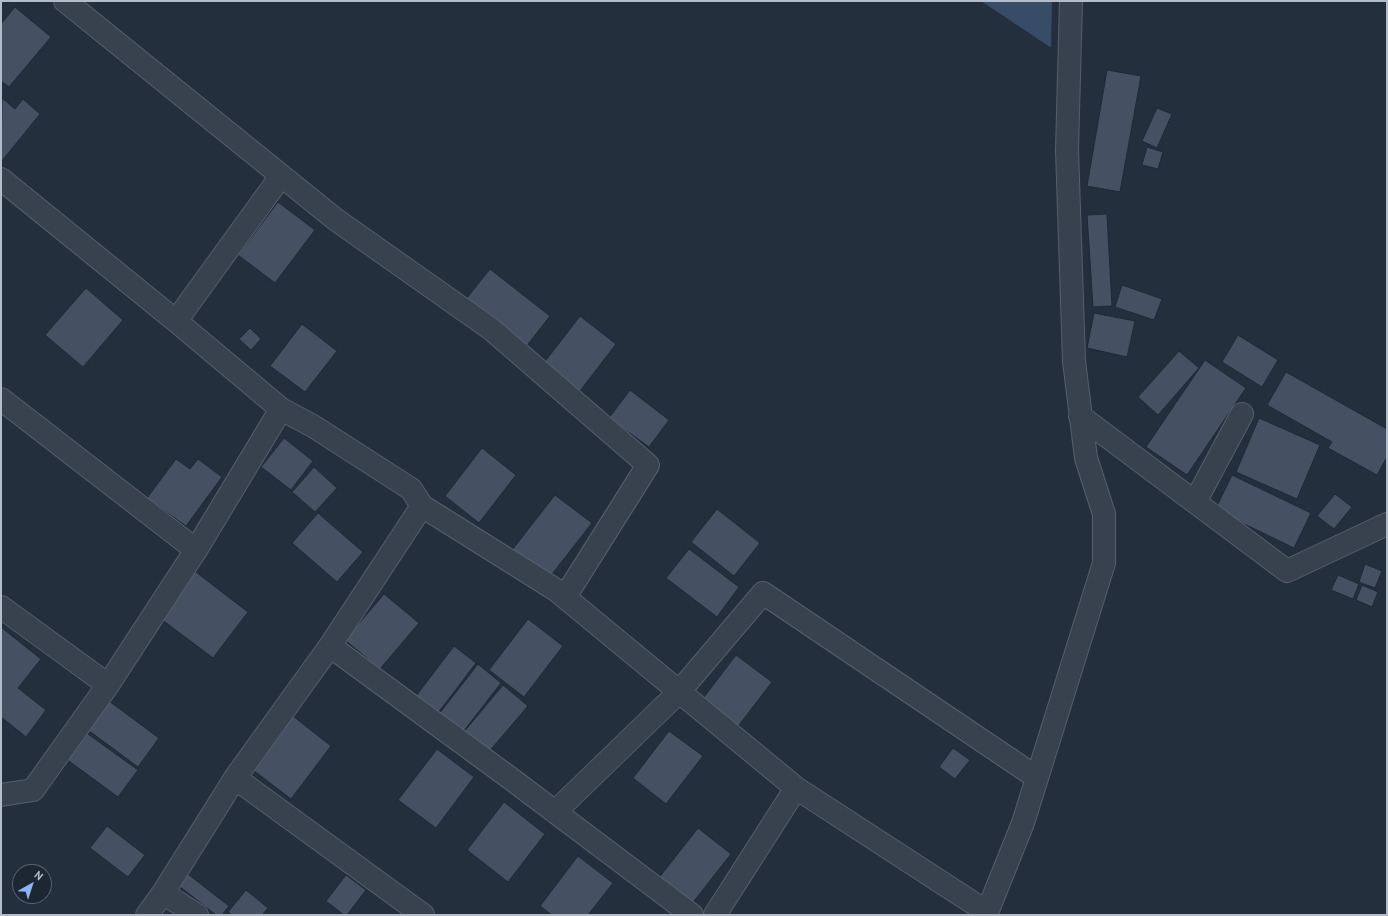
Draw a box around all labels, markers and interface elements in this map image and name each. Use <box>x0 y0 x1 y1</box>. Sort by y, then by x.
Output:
north arrow <box>12 864 52 904</box>
text: N <box>32 868 46 883</box>

